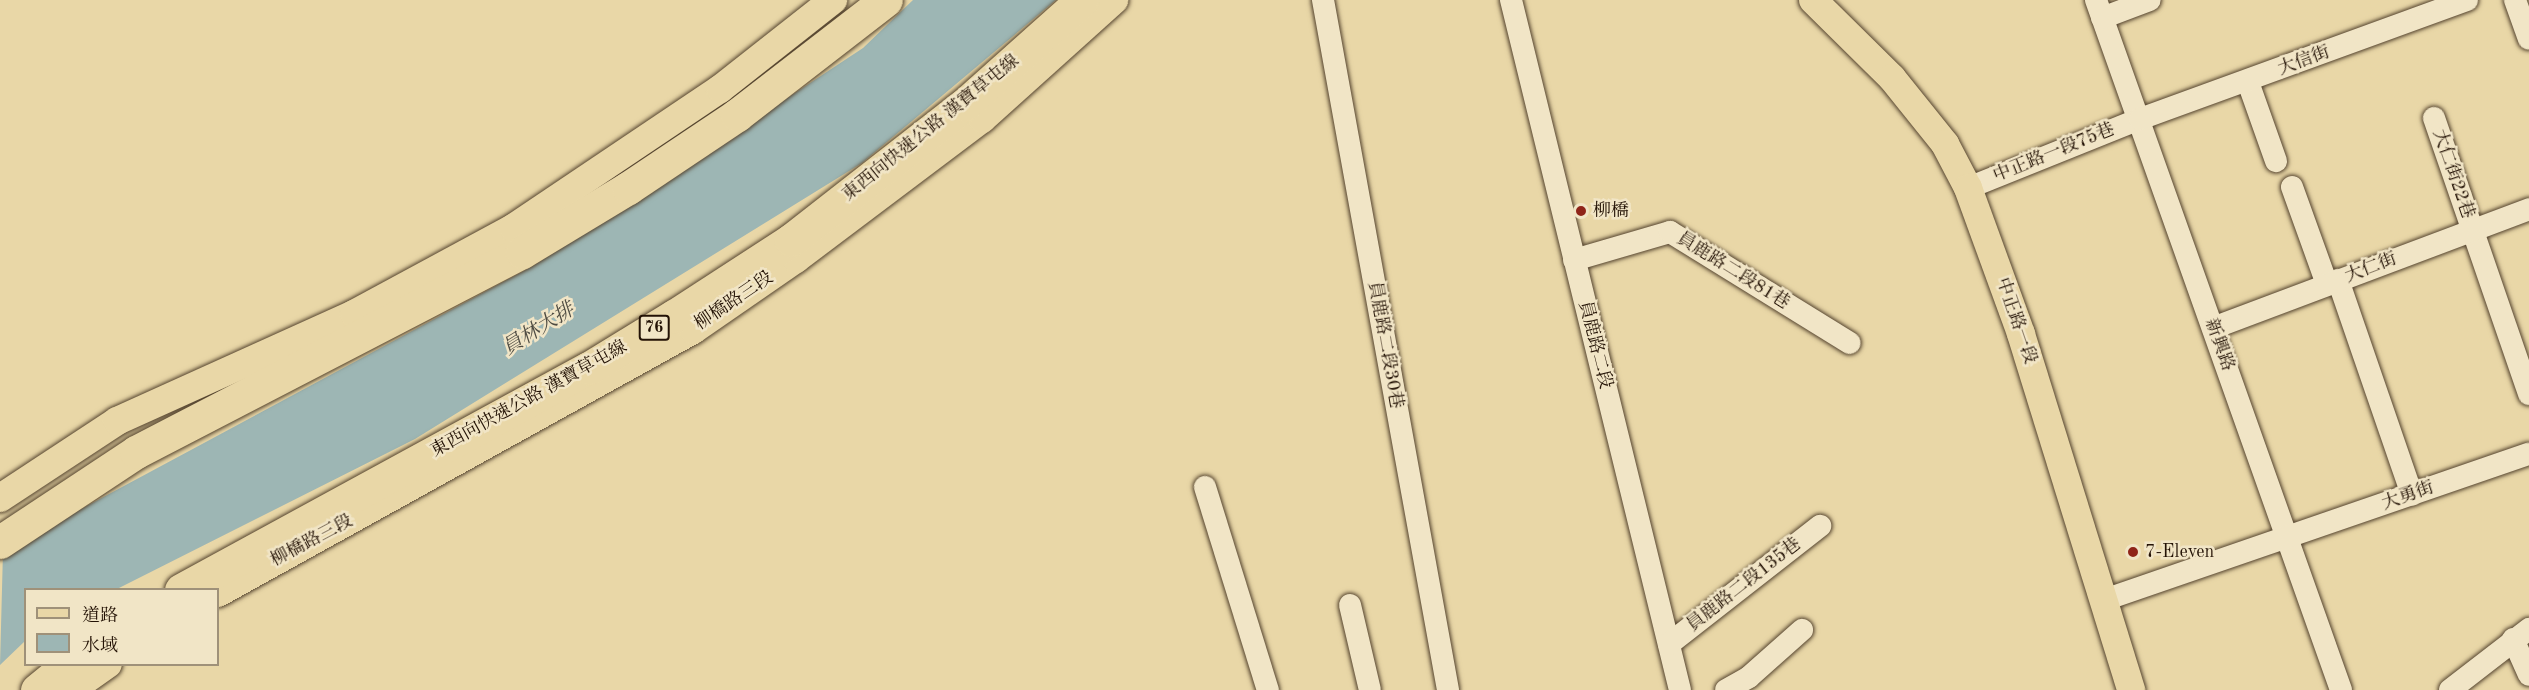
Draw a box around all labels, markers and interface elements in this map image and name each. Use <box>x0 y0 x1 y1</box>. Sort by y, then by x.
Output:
street label: 大信街 <box>2275 42 2333 80</box>
street label: 東西向快速公路 漢寶草屯線 <box>838 50 1024 206</box>
street label: 中正路一段75巷 <box>1990 119 2118 187</box>
street label: 大仁街22巷 <box>2428 127 2478 221</box>
place label: 柳橋 <box>1593 200 1629 222</box>
marker: 柳橋 <box>1574 204 1588 218</box>
street label: 員鹿路二段81巷 <box>1673 228 1793 314</box>
street label: 大仁街 <box>2342 248 2400 288</box>
street label: 柳橋路三段 <box>691 267 777 335</box>
street label: 中正路一段 <box>1991 275 2041 367</box>
street label: 員鹿路二段30巷 <box>1363 280 1407 410</box>
water label: 員林大排 <box>499 299 579 361</box>
street label: 員鹿路二段 <box>1574 299 1616 391</box>
road number: 76 <box>638 315 670 341</box>
street label: 新興路 <box>2200 316 2238 374</box>
street label: 東西向快速公路 漢寶草屯線 <box>427 336 631 462</box>
street label: 大勇街 <box>2379 477 2437 515</box>
street label: 柳橋路三段 <box>267 510 357 572</box>
street label: 員鹿路二段135巷 <box>1682 534 1806 636</box>
place label: 7-Eleven <box>2145 541 2214 563</box>
marker: 7-Eleven <box>2126 545 2140 559</box>
legend <box>24 588 219 666</box>
text: 道路 <box>82 607 118 625</box>
text: 水域 <box>82 637 118 655</box>

